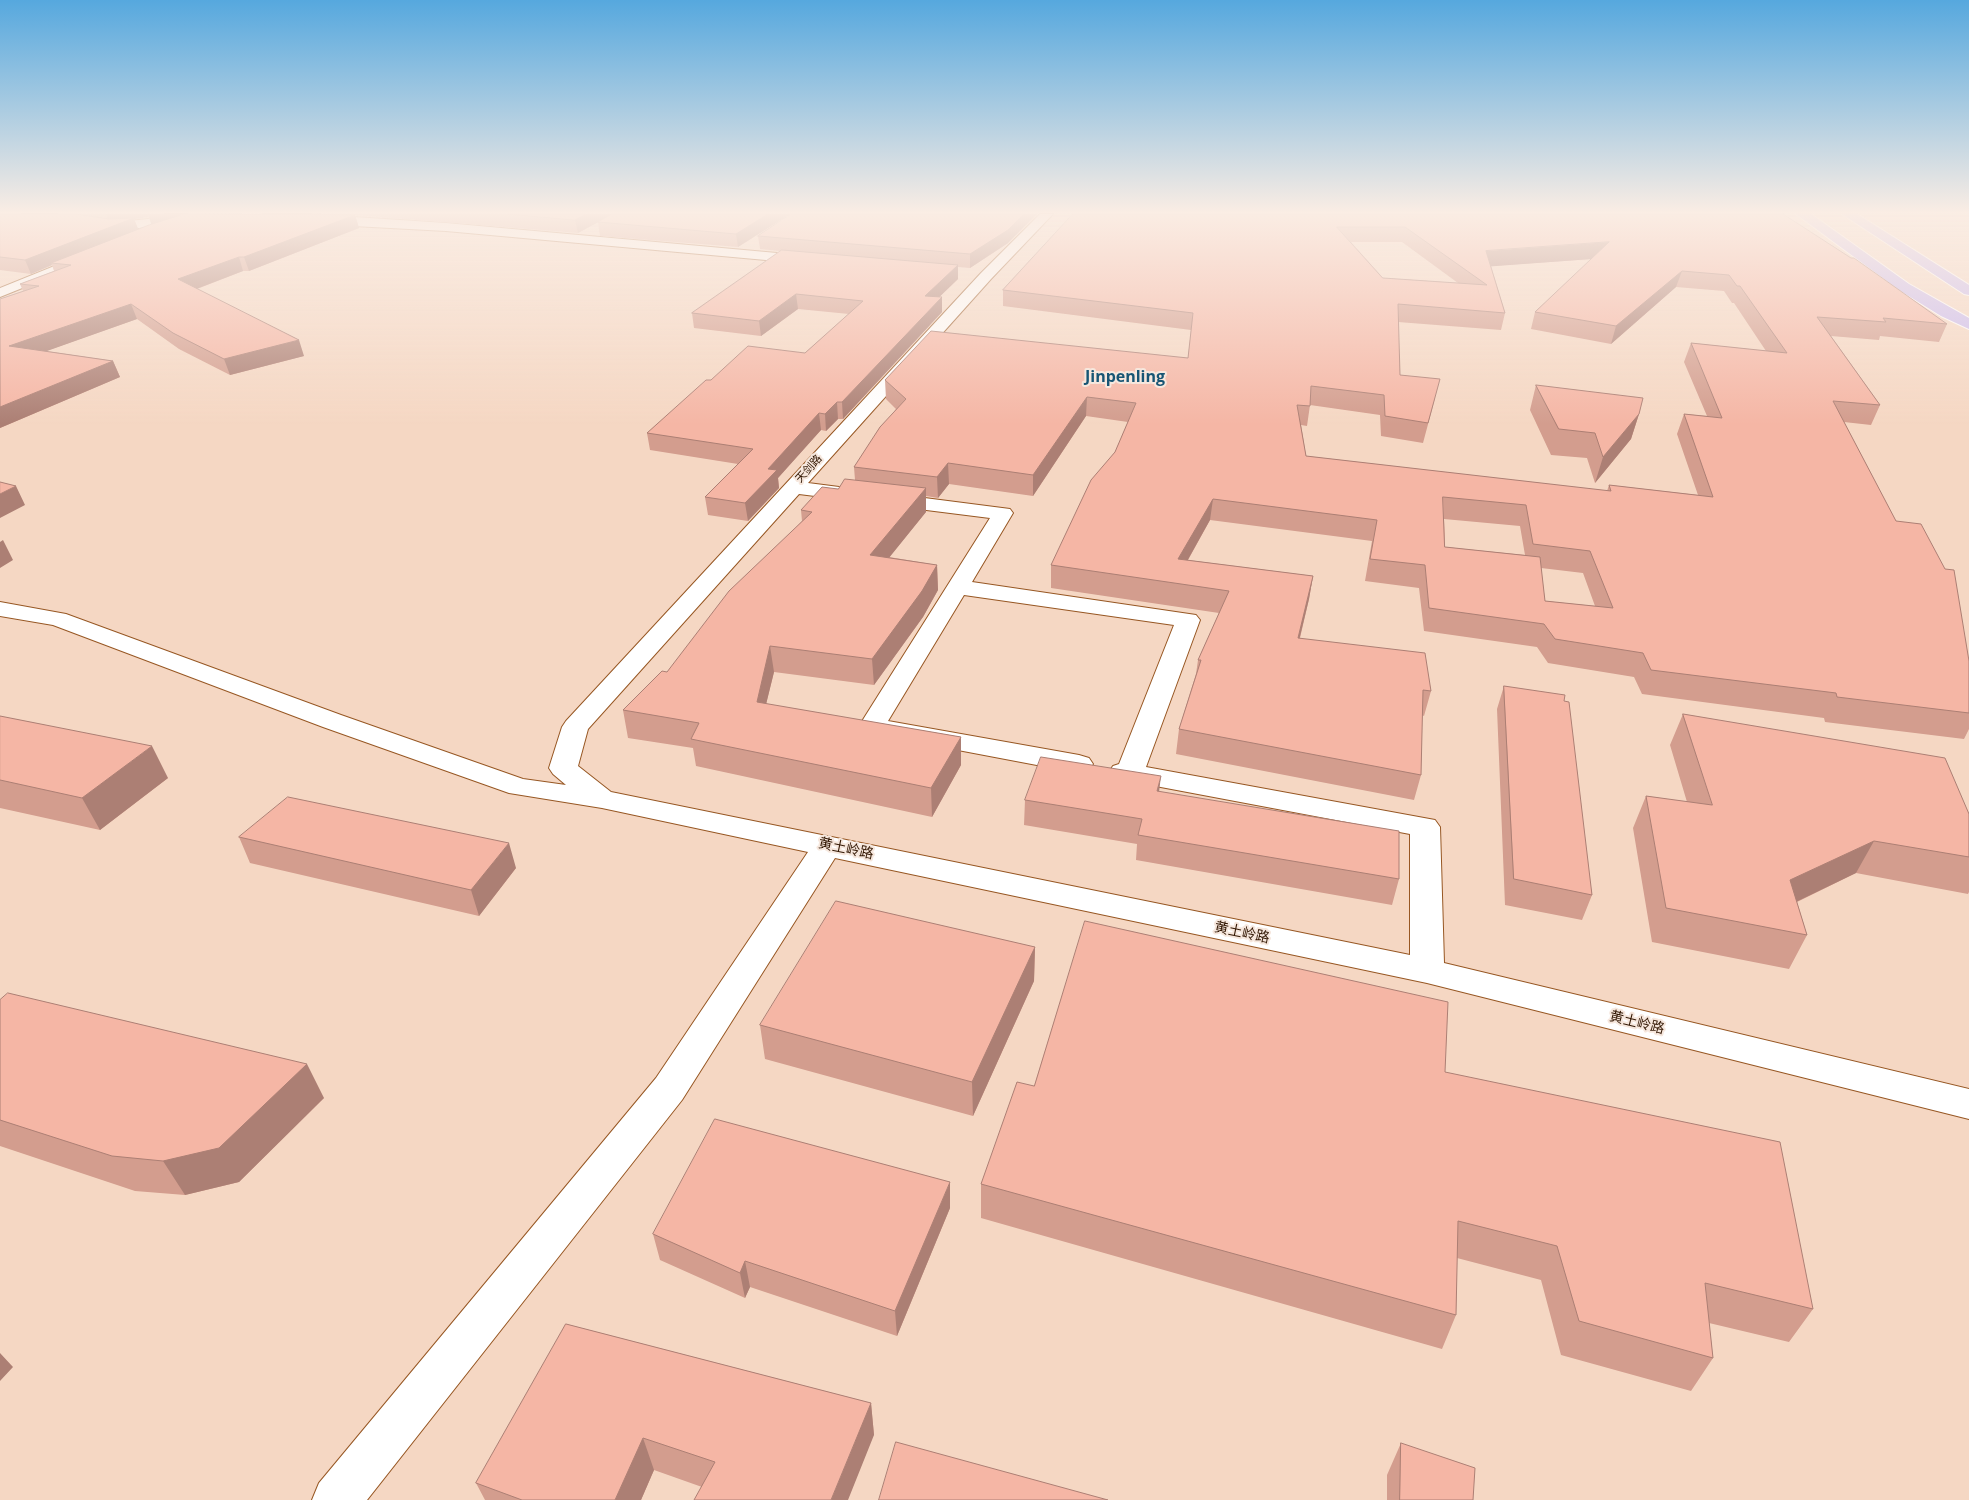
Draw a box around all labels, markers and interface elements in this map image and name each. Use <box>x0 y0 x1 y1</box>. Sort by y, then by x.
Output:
district label: Jinpenling <box>1085 367 1165 387</box>
street label: 天剑路 <box>793 452 825 486</box>
street label: 黄土岭路 <box>817 835 875 863</box>
street label: 黄土岭路 <box>1213 919 1271 947</box>
street label: 黄土岭路 <box>1608 1008 1666 1038</box>

